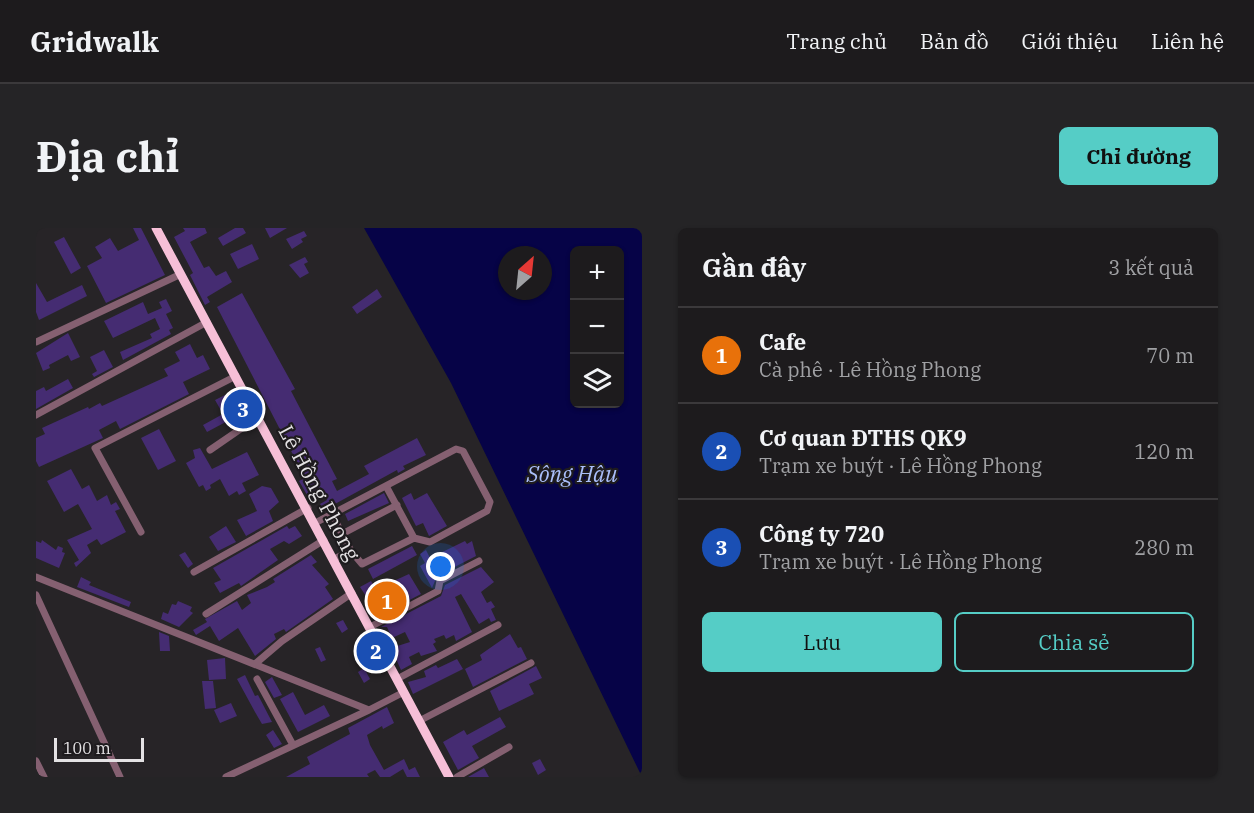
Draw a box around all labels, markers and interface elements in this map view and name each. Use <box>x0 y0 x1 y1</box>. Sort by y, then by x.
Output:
text: Gridwalk <box>30 23 159 60</box>
text: Trang chủ <box>786 27 887 55</box>
text: Bản đồ <box>920 27 989 55</box>
text: Giới thiệu <box>1022 27 1118 55</box>
text: Liên hệ <box>1151 27 1224 55</box>
button: Chỉ đường <box>1059 127 1218 185</box>
text: Địa chỉ <box>36 129 179 184</box>
north arrow <box>498 246 552 300</box>
map controls <box>570 246 624 408</box>
button: + <box>570 246 624 300</box>
text: Gần đây <box>702 250 806 284</box>
text: 3 kết quả <box>1108 254 1194 281</box>
button: − <box>570 300 624 354</box>
text: Cafe <box>759 327 806 356</box>
text: 1 <box>716 342 728 369</box>
text: 70 m <box>1146 342 1194 369</box>
button: layers <box>570 354 624 408</box>
text: Cà phê · Lê Hồng Phong <box>759 356 981 383</box>
pin: 3 <box>224 386 262 432</box>
street label: Lê Hồng Phong <box>272 420 368 566</box>
text: Cơ quan ĐTHS QK9 <box>759 423 967 452</box>
text: 2 <box>716 438 728 465</box>
text: 120 m <box>1134 438 1194 465</box>
text: Trạm xe buýt · Lê Hồng Phong <box>759 452 1042 479</box>
water label: Sông Hậu <box>526 459 618 488</box>
text: Công ty 720 <box>759 519 884 548</box>
text: 3 <box>716 534 728 561</box>
text: 280 m <box>1134 534 1194 561</box>
text: Trạm xe buýt · Lê Hồng Phong <box>759 548 1042 575</box>
your location <box>426 552 455 581</box>
pin: 1 <box>368 578 406 623</box>
button: Lưu <box>702 612 942 672</box>
button: Chia sẻ <box>954 612 1194 672</box>
pin: 2 <box>356 628 396 674</box>
scale bar <box>54 735 144 762</box>
text: 100 m <box>63 738 111 758</box>

